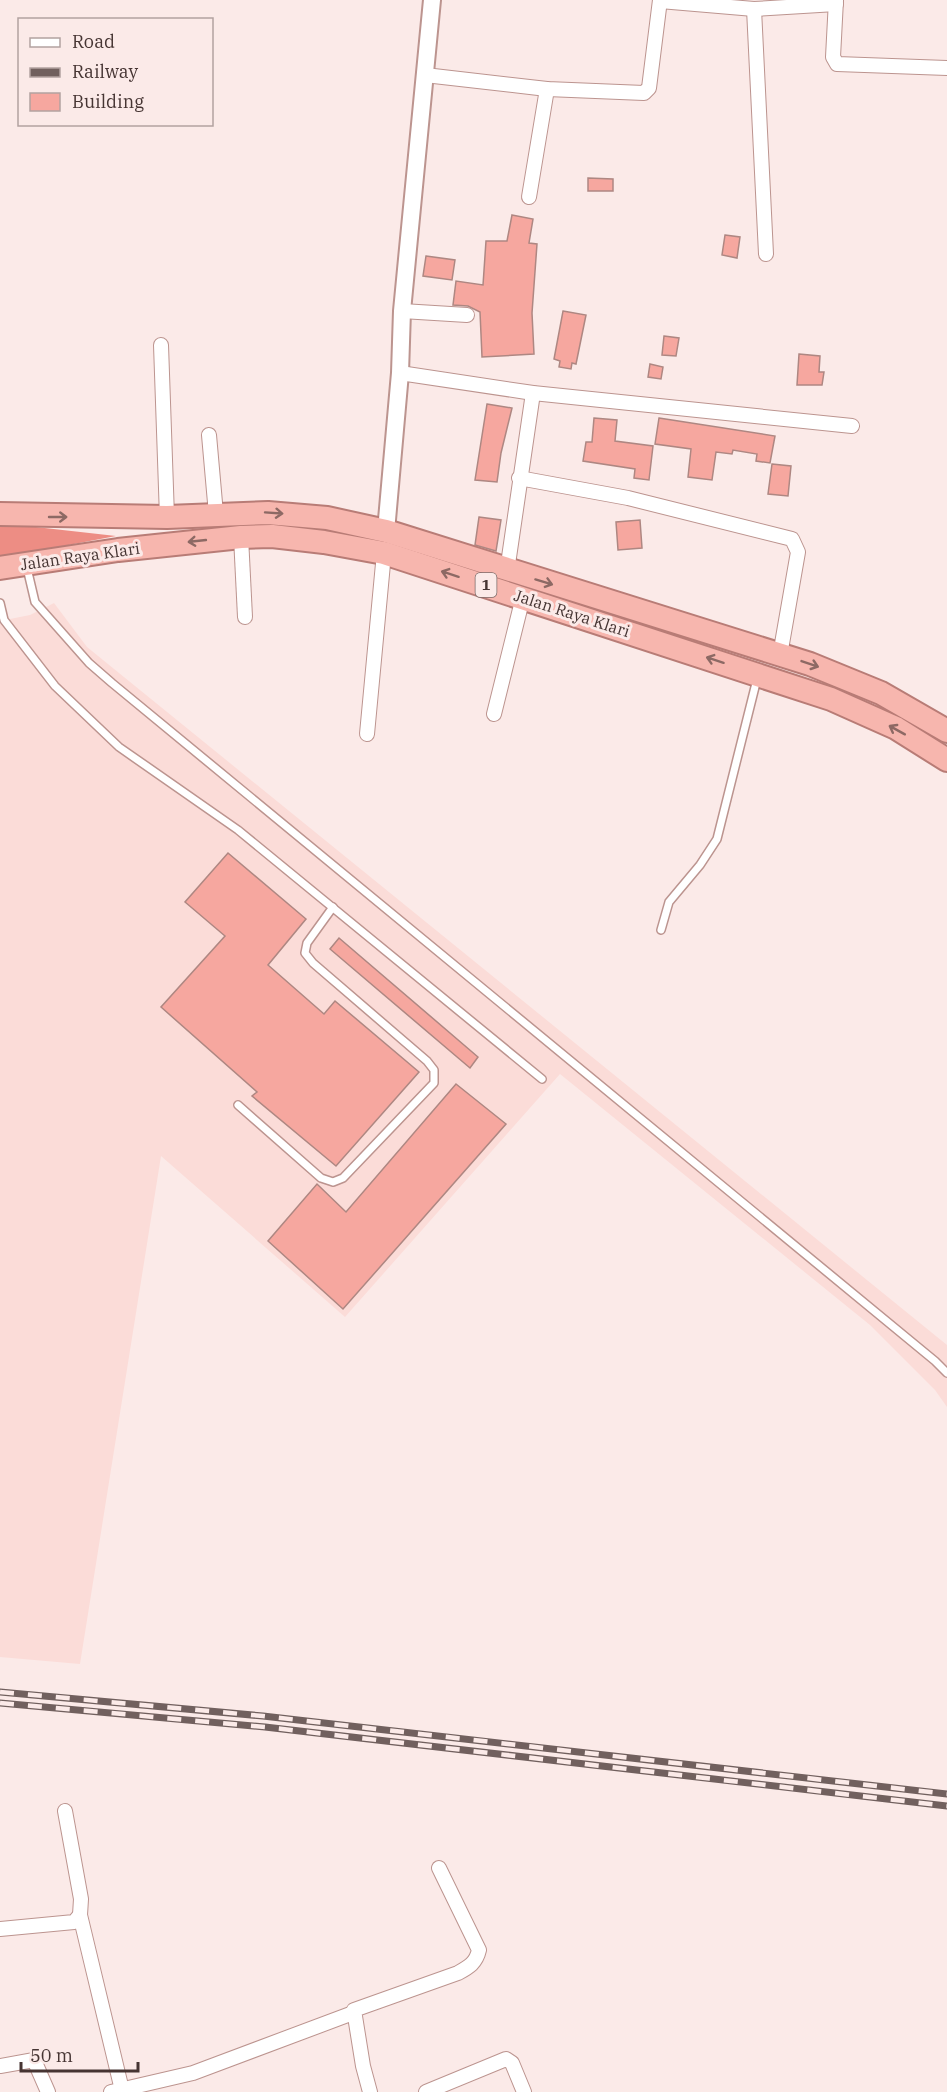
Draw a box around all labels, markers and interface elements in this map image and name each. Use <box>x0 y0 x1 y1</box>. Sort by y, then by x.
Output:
legend <box>18 18 213 126</box>
text: Road <box>72 30 115 53</box>
text: Railway <box>72 60 138 83</box>
text: Building <box>72 90 144 113</box>
one-way arrow <box>264 508 284 519</box>
one-way arrow <box>48 511 68 523</box>
one-way arrow <box>187 536 207 547</box>
street label: Jalan Raya Klari <box>19 538 141 574</box>
one-way arrow <box>441 568 460 579</box>
road number: 1 <box>476 573 496 597</box>
one-way arrow <box>534 577 553 588</box>
street label: Jalan Raya Klari <box>512 585 632 641</box>
one-way arrow <box>706 654 725 665</box>
one-way arrow <box>800 660 819 671</box>
one-way arrow <box>889 724 906 736</box>
scale bar <box>21 2035 138 2073</box>
text: 50 m <box>30 2044 73 2067</box>

